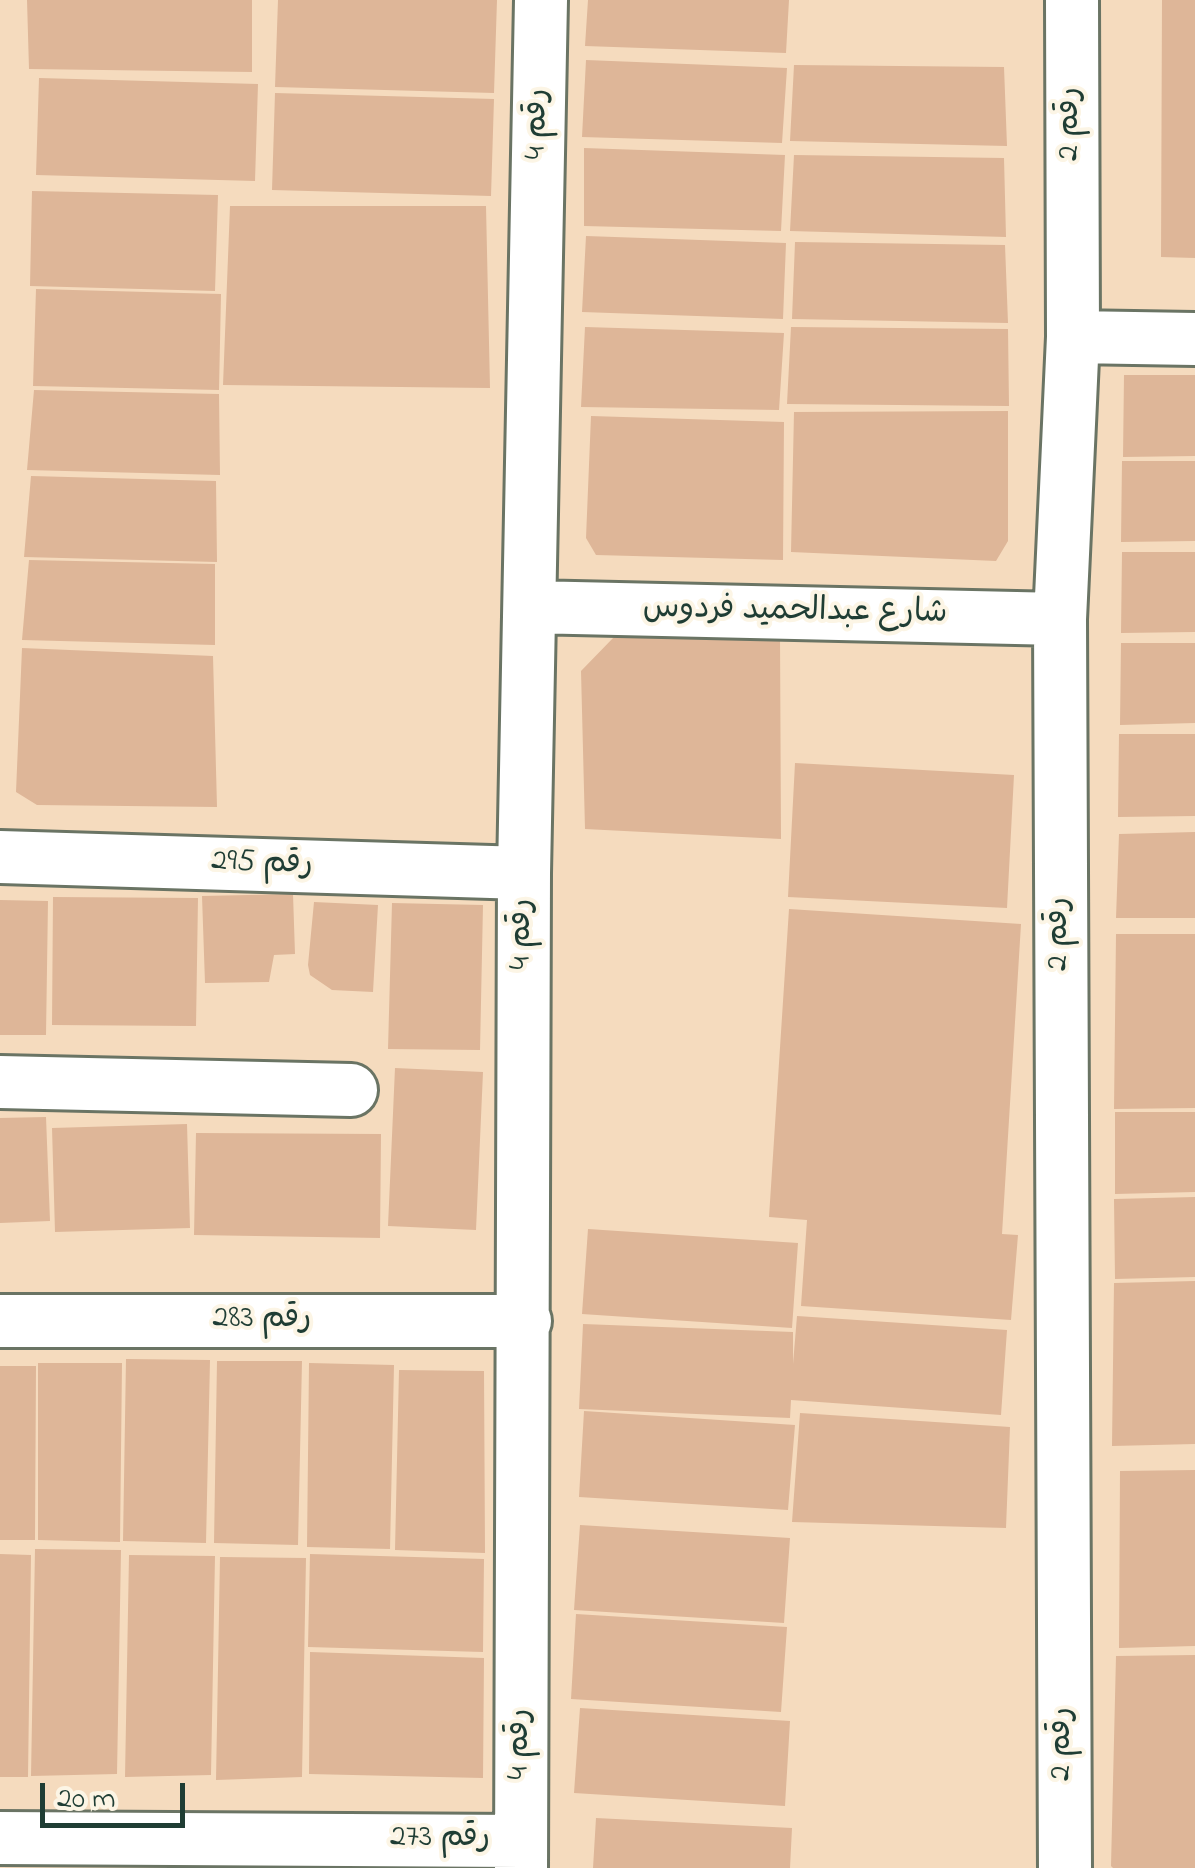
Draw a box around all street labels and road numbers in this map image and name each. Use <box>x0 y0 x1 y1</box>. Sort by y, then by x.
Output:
street label: رقم 2 <box>1053 87 1091 161</box>
street label: رقم 4 <box>519 88 559 160</box>
street label: شارع عبدالحميد فردوس <box>642 591 948 635</box>
street label: رقم 295 <box>210 844 314 886</box>
street label: رقم 2 <box>1042 897 1080 971</box>
street label: رقم 4 <box>505 898 543 970</box>
street label: رقم 283 <box>212 1302 312 1340</box>
street label: رقم 2 <box>1045 1707 1083 1781</box>
street label: رقم 4 <box>503 1708 541 1780</box>
street label: رقم 273 <box>390 1821 490 1859</box>

